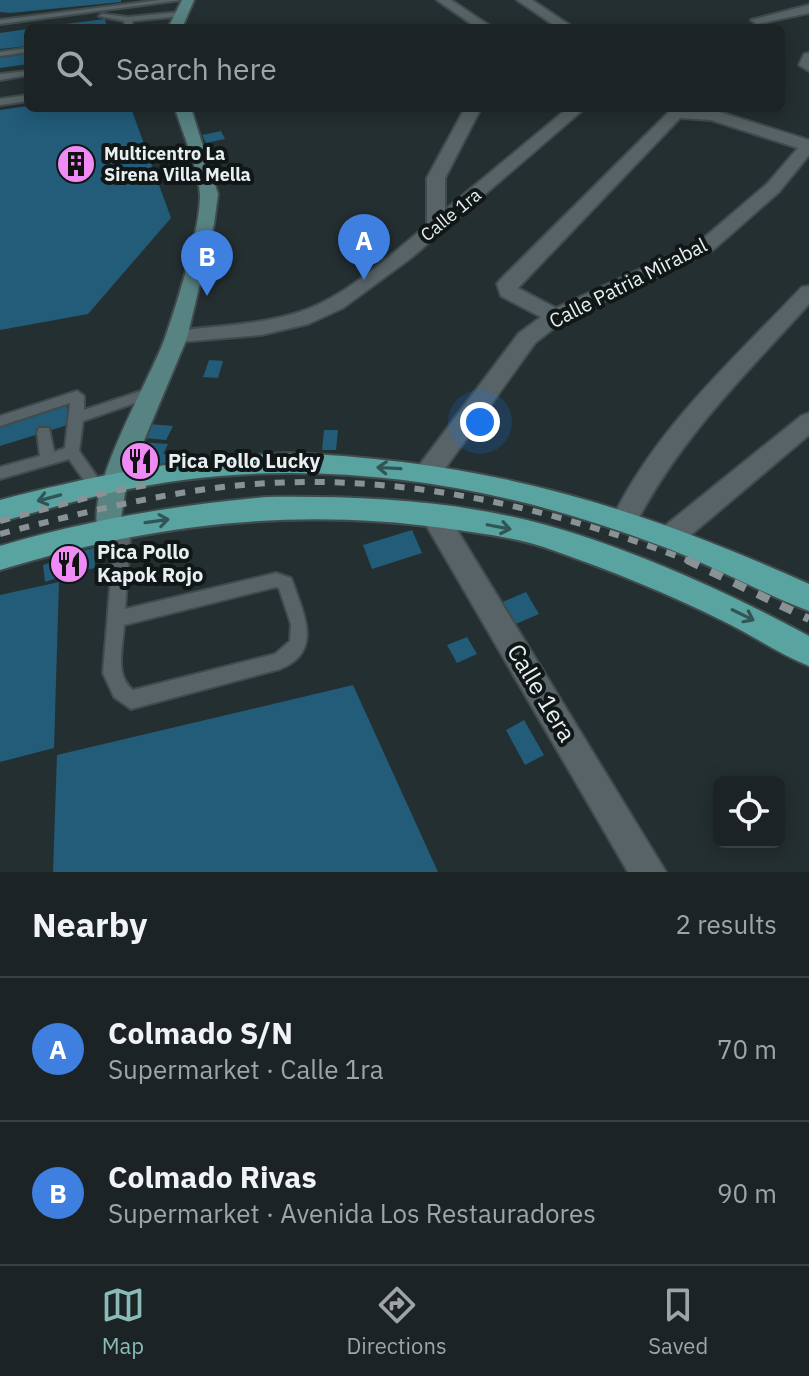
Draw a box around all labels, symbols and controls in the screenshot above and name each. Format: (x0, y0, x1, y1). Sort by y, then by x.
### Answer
search box (24, 24, 785, 112)
icon: search (52, 46, 96, 90)
text: Search here (116, 49, 277, 88)
place label: Multicentro La Sirena Villa Mella (104, 142, 251, 186)
building icon: Multicentro La Sirena Villa Mella (55, 143, 97, 185)
street label: Calle 1ra (416, 183, 486, 246)
pin: A (338, 214, 390, 280)
pin: B (181, 230, 233, 296)
street label: Calle Patria Mirabal (544, 231, 711, 334)
your location (460, 402, 500, 442)
restaurant icon: Pica Pollo Lucky (119, 440, 161, 482)
place label: Pica Pollo Lucky (168, 447, 320, 474)
one-way arrow (377, 460, 403, 475)
one-way arrow (36, 491, 62, 506)
one-way arrow (144, 513, 169, 528)
one-way arrow (486, 520, 511, 535)
place label: Pica Pollo Kapok Rojo (97, 538, 203, 588)
restaurant icon: Pica Pollo Kapok Rojo (48, 543, 90, 585)
one-way arrow (730, 608, 754, 623)
street label: Calle 1era (500, 638, 584, 747)
map controls (713, 776, 785, 848)
button: locate (713, 776, 785, 848)
text: Nearby (32, 902, 147, 946)
text: 2 results (675, 907, 777, 941)
text: Colmado S/N (108, 1013, 293, 1052)
text: A (49, 1032, 67, 1066)
text: 70 m (717, 1032, 777, 1066)
text: Supermarket · Calle 1ra (108, 1052, 384, 1086)
text: Colmado Rivas (108, 1157, 317, 1196)
text: B (49, 1176, 67, 1210)
text: 90 m (717, 1176, 777, 1210)
text: Supermarket · Avenida Los Restauradores (108, 1196, 596, 1230)
tab: Map (101, 1283, 145, 1360)
tab: Directions (347, 1283, 447, 1360)
tab: Saved (648, 1283, 708, 1360)

